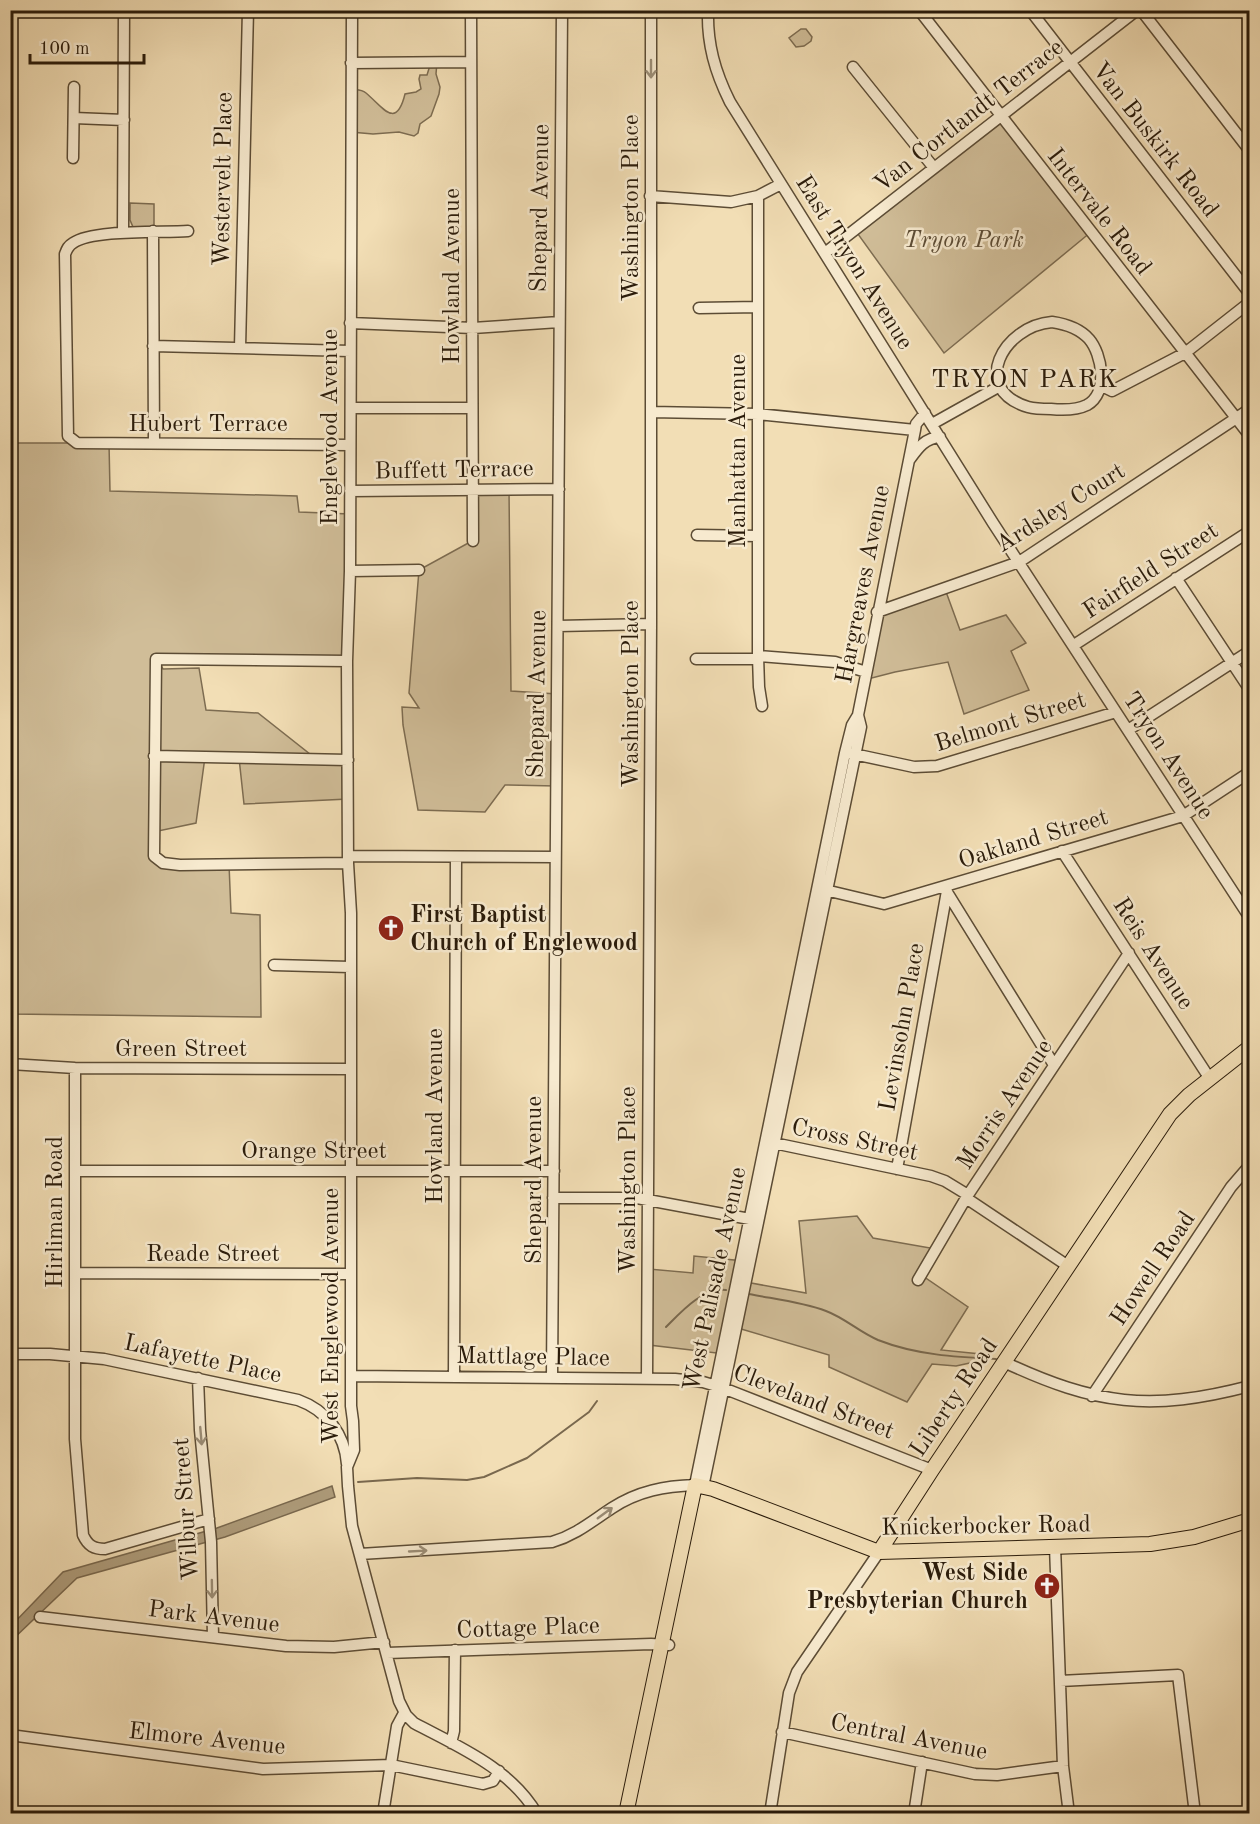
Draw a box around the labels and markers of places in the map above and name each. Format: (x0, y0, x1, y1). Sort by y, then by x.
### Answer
place label: First Baptist Church of Englewood (410, 904, 638, 956)
church icon: First Baptist Church of Englewood (376, 913, 406, 943)
place label: West Side Presbyterian Church (806, 1562, 1028, 1614)
church icon: West Side Presbyterian Church (1032, 1571, 1062, 1601)

